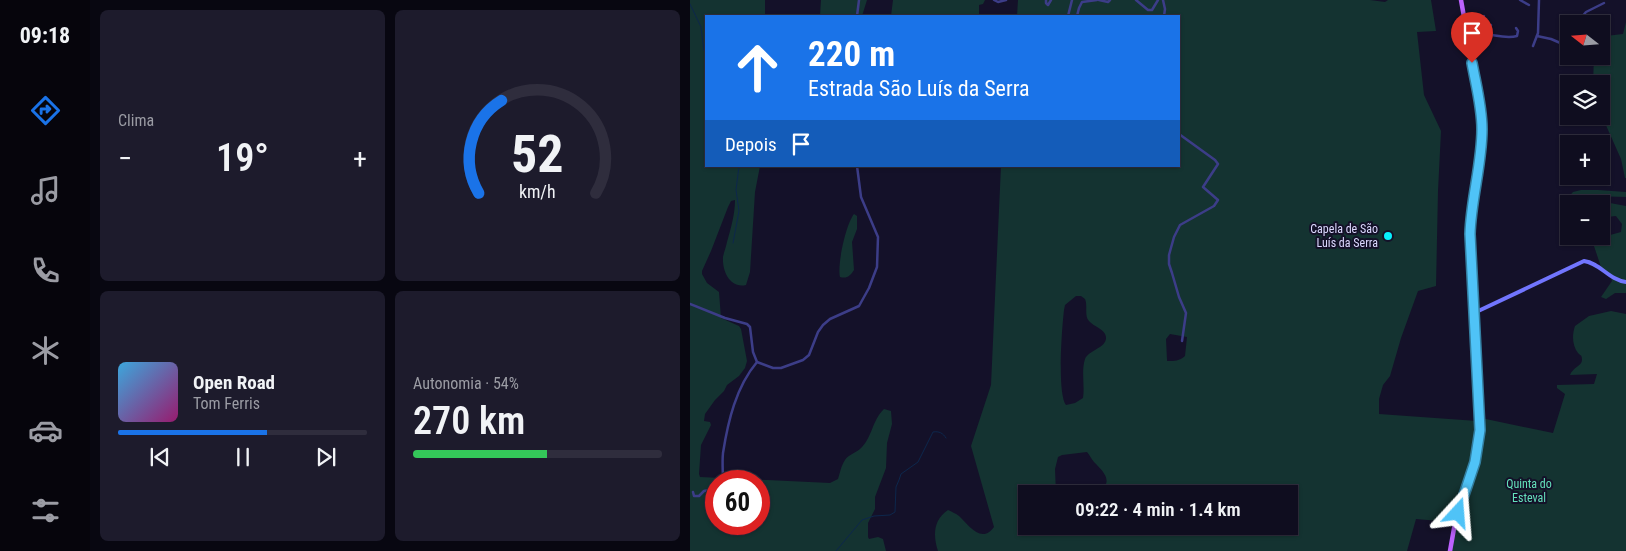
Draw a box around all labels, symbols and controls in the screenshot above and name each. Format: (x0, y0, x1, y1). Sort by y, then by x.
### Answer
pin (1451, 12, 1493, 63)
north arrow (1560, 15, 1610, 65)
map controls (1560, 15, 1610, 245)
icon: arrive (1458, 19, 1486, 47)
text: 09:18 (20, 23, 70, 48)
text: 220 m (808, 34, 895, 75)
icon: ahead (725, 35, 790, 100)
button: layers (1560, 75, 1610, 125)
text: Estrada São Luís da Serra (808, 76, 1029, 101)
icon: directions (28, 93, 63, 128)
text: Clima (118, 111, 154, 130)
text: 52 (511, 124, 564, 185)
icon: arrive (787, 130, 815, 158)
text: Depois (725, 133, 777, 156)
button: + (1560, 135, 1610, 185)
text: 19° (216, 136, 269, 180)
text: − (118, 142, 132, 175)
text: + (353, 142, 367, 175)
icon: music (28, 173, 63, 208)
text: km/h (519, 181, 556, 202)
button: − (1560, 195, 1610, 245)
place label: Capela de São Luís da Serra (1310, 222, 1378, 250)
marker: Capela de São Luís da Serra (1382, 230, 1394, 242)
icon: phone (28, 253, 63, 288)
icon: climate (28, 333, 63, 368)
text: Open Road (193, 371, 275, 394)
text: Autonomia · 54% (413, 374, 519, 393)
text: Tom Ferris (193, 394, 260, 413)
text: 270 km (413, 399, 525, 443)
icon: car (28, 413, 63, 448)
icon: previous (146, 443, 174, 471)
icon: pause (229, 443, 257, 471)
icon: next (312, 443, 340, 471)
speed limit sign: 60 (705, 470, 770, 535)
park label: Quinta do Esteval (1506, 477, 1552, 505)
position arrow (1431, 486, 1483, 538)
icon: filters (28, 493, 63, 528)
text: 09:22 · 4 min · 1.4 km (1075, 498, 1241, 521)

